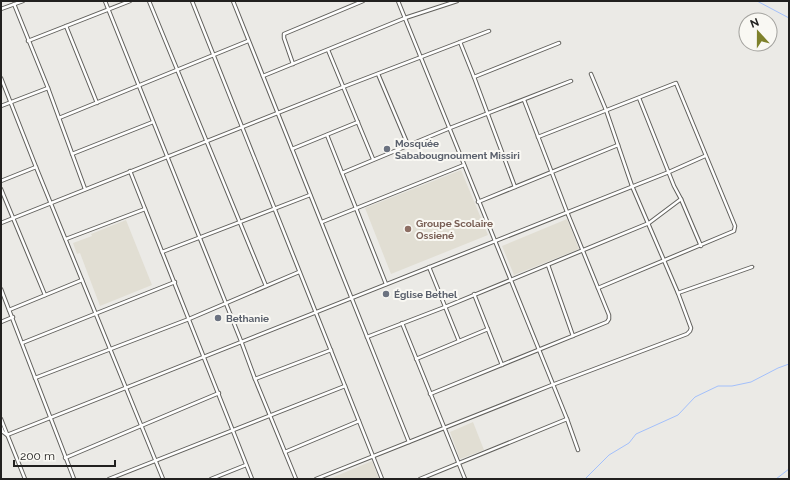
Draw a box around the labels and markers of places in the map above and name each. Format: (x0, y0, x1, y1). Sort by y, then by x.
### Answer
place label: Mosquée Sababougnoument Missiri (395, 138, 520, 161)
marker: Mosquée Sababougnoument Missiri (382, 144, 392, 154)
place label: Groupe Scolaire Ossiené (416, 218, 493, 241)
marker: Groupe Scolaire Ossiené (403, 224, 413, 234)
marker: Église Bethel (381, 289, 391, 299)
place label: Église Bethel (394, 289, 458, 300)
marker: Bethanie (213, 313, 223, 323)
place label: Bethanie (226, 313, 269, 324)

